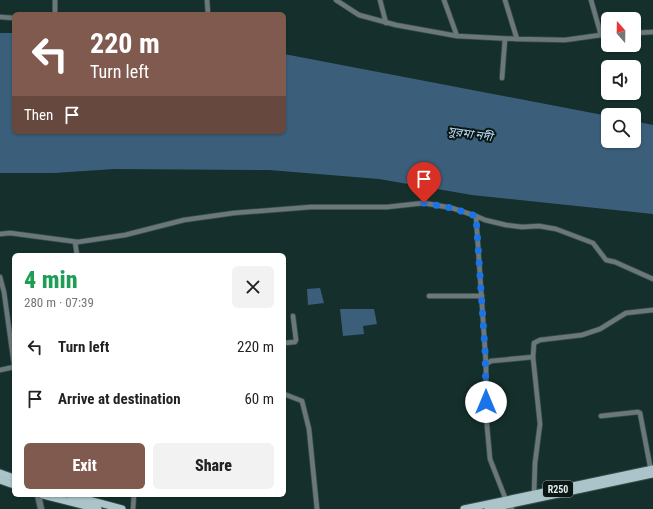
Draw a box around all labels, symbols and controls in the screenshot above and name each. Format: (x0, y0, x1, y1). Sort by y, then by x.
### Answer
north arrow (601, 12, 641, 52)
map controls (601, 12, 641, 148)
text: 220 m (90, 27, 160, 60)
icon: left (24, 28, 76, 80)
button: sound (601, 60, 641, 100)
text: Turn left (90, 61, 149, 82)
icon: arrive (61, 104, 83, 126)
text: Then (24, 106, 53, 124)
button: search (601, 108, 641, 148)
water label: সুরমা নদী (447, 124, 496, 144)
pin (407, 162, 441, 203)
icon: arrive (413, 168, 435, 190)
text: 4 min (24, 266, 78, 294)
button: close (232, 266, 274, 308)
text: 280 m · 07:39 (24, 295, 94, 310)
icon: left (24, 336, 46, 358)
text: Turn left (58, 338, 109, 356)
text: 220 m (237, 338, 274, 356)
position arrow (465, 381, 507, 423)
icon: arrive (24, 388, 46, 410)
text: Arrive at destination (58, 390, 181, 408)
text: 60 m (244, 390, 274, 408)
button: Exit (24, 443, 145, 489)
button: Share (153, 443, 274, 489)
road number: R250 (543, 481, 573, 497)

